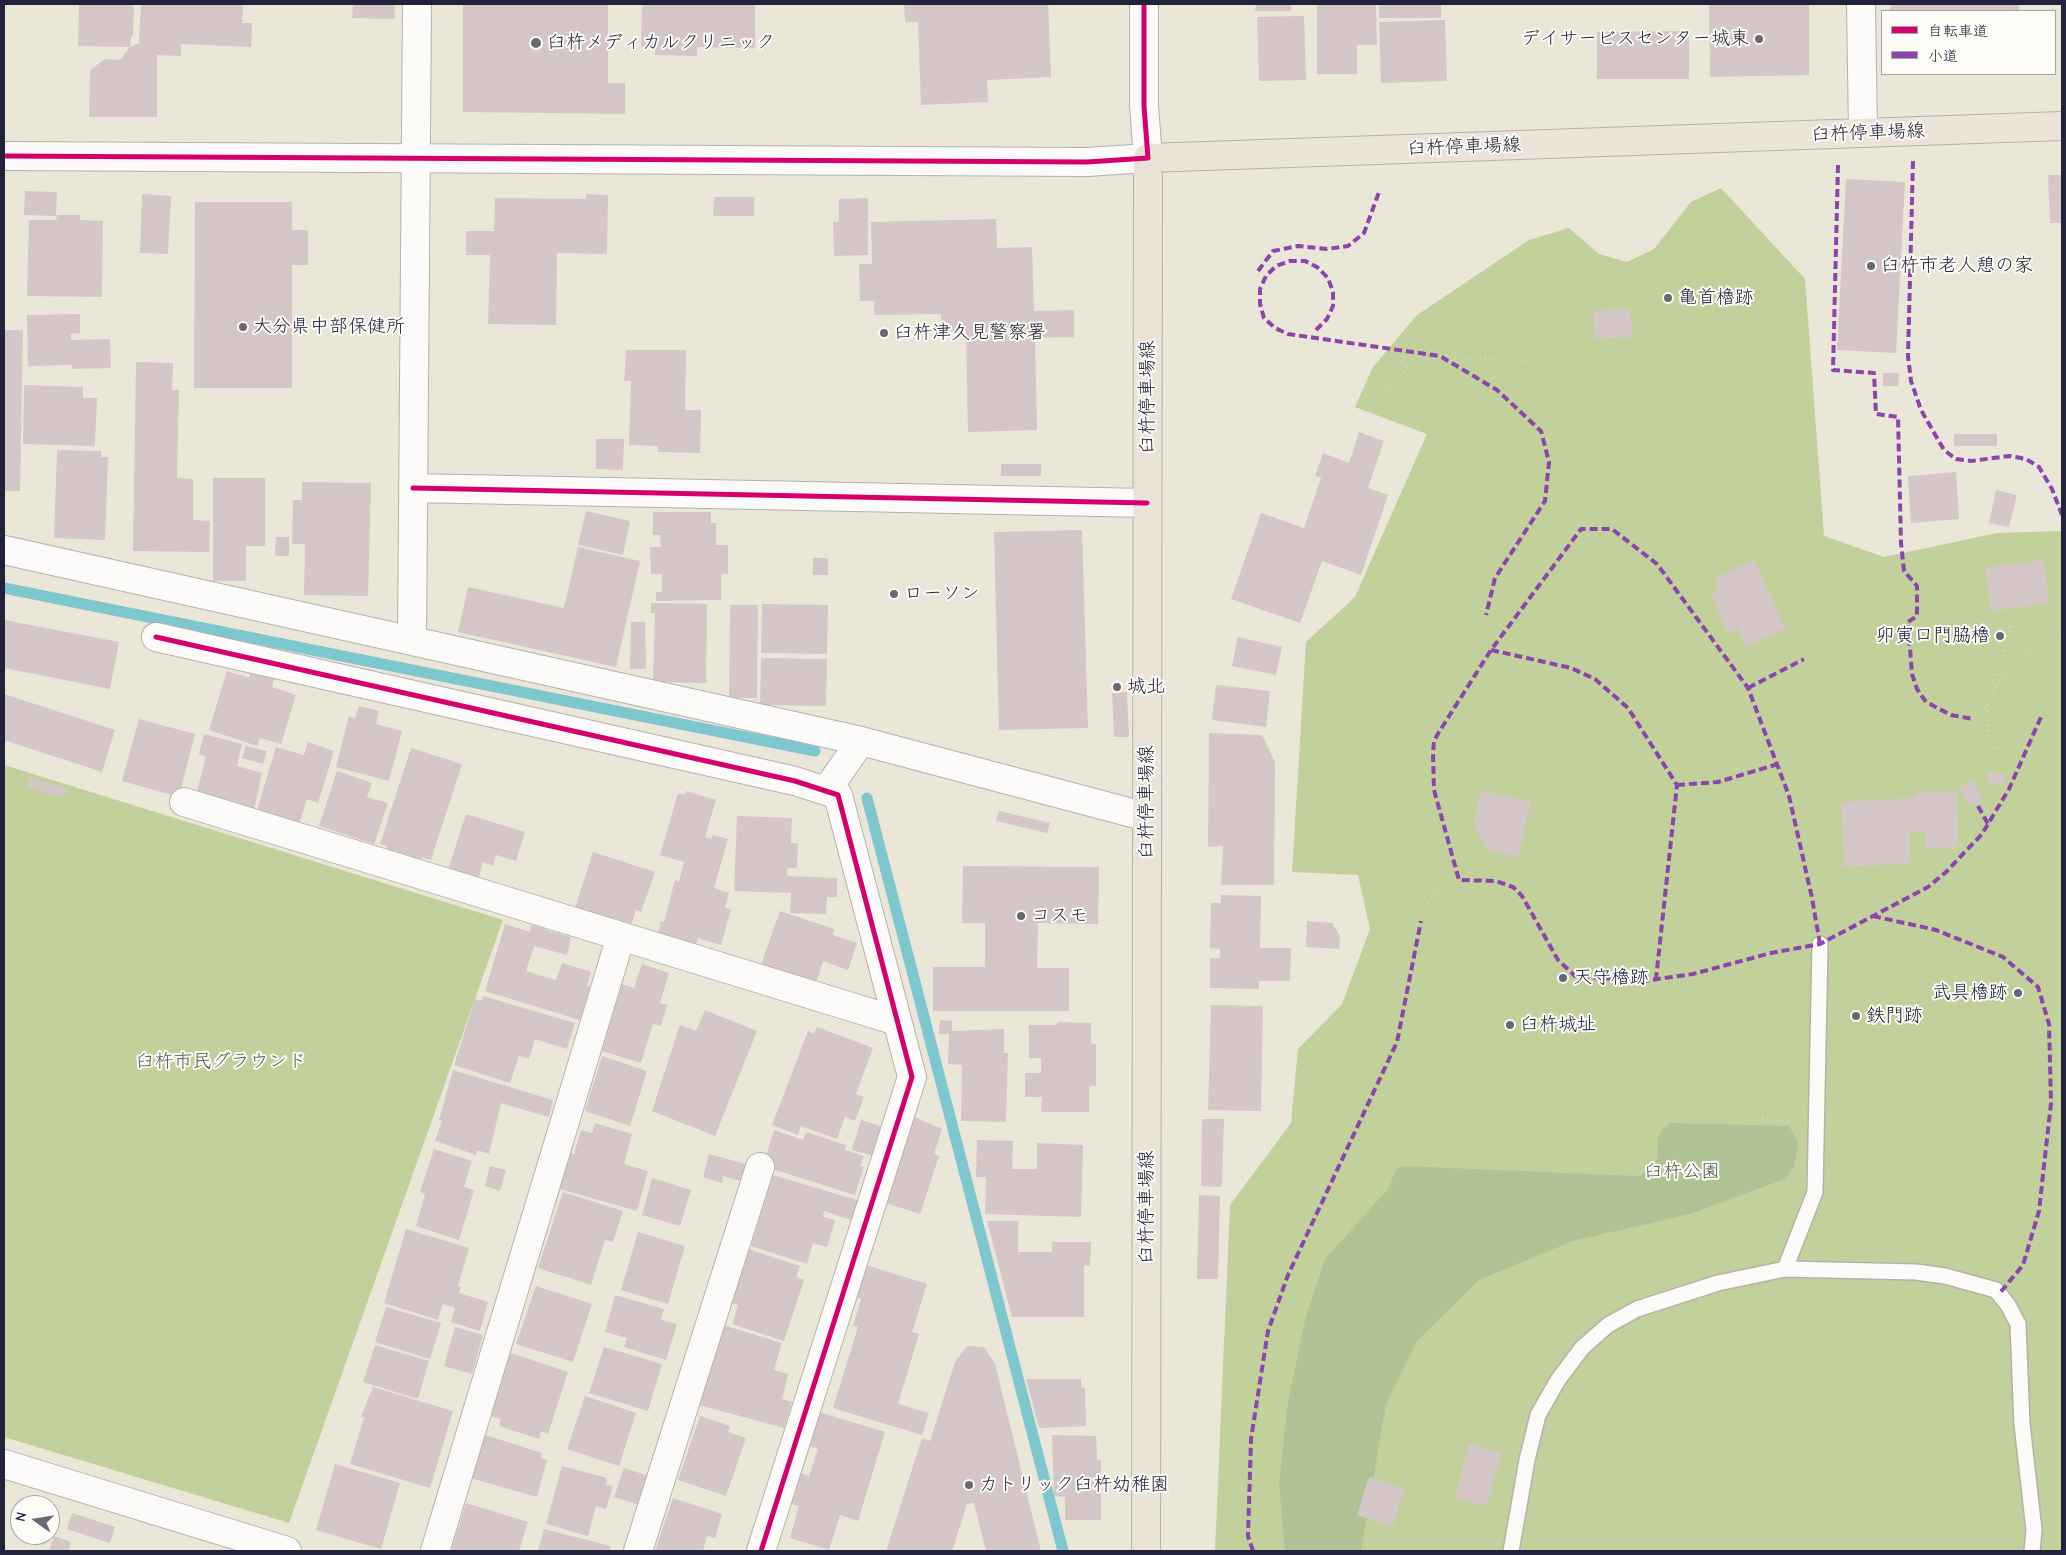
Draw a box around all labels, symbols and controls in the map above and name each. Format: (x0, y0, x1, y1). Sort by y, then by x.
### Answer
legend (1881, 10, 2056, 75)
text: 自転車道 (1928, 22, 1988, 40)
place label: デイサービスセンター城東 (1521, 28, 1749, 50)
place label: 臼杵メディカルクリニック (547, 32, 775, 54)
marker: デイサービスセンター城東 (1753, 33, 1765, 45)
marker: 臼杵メディカルクリニック (529, 36, 543, 50)
text: 小道 (1928, 47, 1958, 65)
street label: 臼杵停車場線 (1811, 120, 1925, 146)
street label: 臼杵停車場線 (1407, 134, 1521, 160)
place label: 臼杵市老人憩の家 (1881, 255, 2033, 277)
marker: 臼杵市老人憩の家 (1865, 260, 1877, 272)
place label: 亀首櫓跡 (1678, 287, 1754, 309)
marker: 亀首櫓跡 (1662, 292, 1674, 304)
place label: 大分県中部保健所 (253, 316, 405, 338)
marker: 大分県中部保健所 (237, 321, 249, 333)
place label: 臼杵津久見警察署 (894, 322, 1046, 344)
marker: 臼杵津久見警察署 (878, 327, 890, 339)
street label: 臼杵停車場線 (1137, 340, 1159, 454)
place label: ローソン (904, 583, 980, 605)
marker: ローソン (888, 588, 900, 600)
place label: 卯寅口門脇櫓 (1876, 625, 1990, 647)
marker: 卯寅口門脇櫓 (1994, 630, 2006, 642)
place label: 城北 (1127, 676, 1165, 698)
marker: 城北 (1111, 681, 1123, 693)
street label: 臼杵停車場線 (1136, 745, 1158, 859)
place label: コスモ (1031, 905, 1088, 927)
marker: コスモ (1015, 910, 1027, 922)
place label: 天守櫓跡 (1573, 967, 1649, 989)
marker: 天守櫓跡 (1557, 972, 1569, 984)
place label: 武具櫓跡 (1932, 982, 2008, 1004)
marker: 武具櫓跡 (2012, 987, 2024, 999)
place label: 鉄門跡 (1866, 1005, 1923, 1027)
marker: 鉄門跡 (1850, 1010, 1862, 1022)
place label: 臼杵城址 (1520, 1014, 1596, 1036)
marker: 臼杵城址 (1504, 1019, 1516, 1031)
park label: 臼杵市民グラウンド (136, 1051, 306, 1073)
street label: 臼杵停車場線 (1136, 1150, 1158, 1264)
park label: 臼杵公園 (1644, 1161, 1720, 1183)
place label: カトリック臼杵幼稚園 (979, 1474, 1169, 1496)
marker: カトリック臼杵幼稚園 (963, 1479, 975, 1491)
north arrow (10, 1495, 60, 1545)
text: N (12, 1510, 30, 1523)

